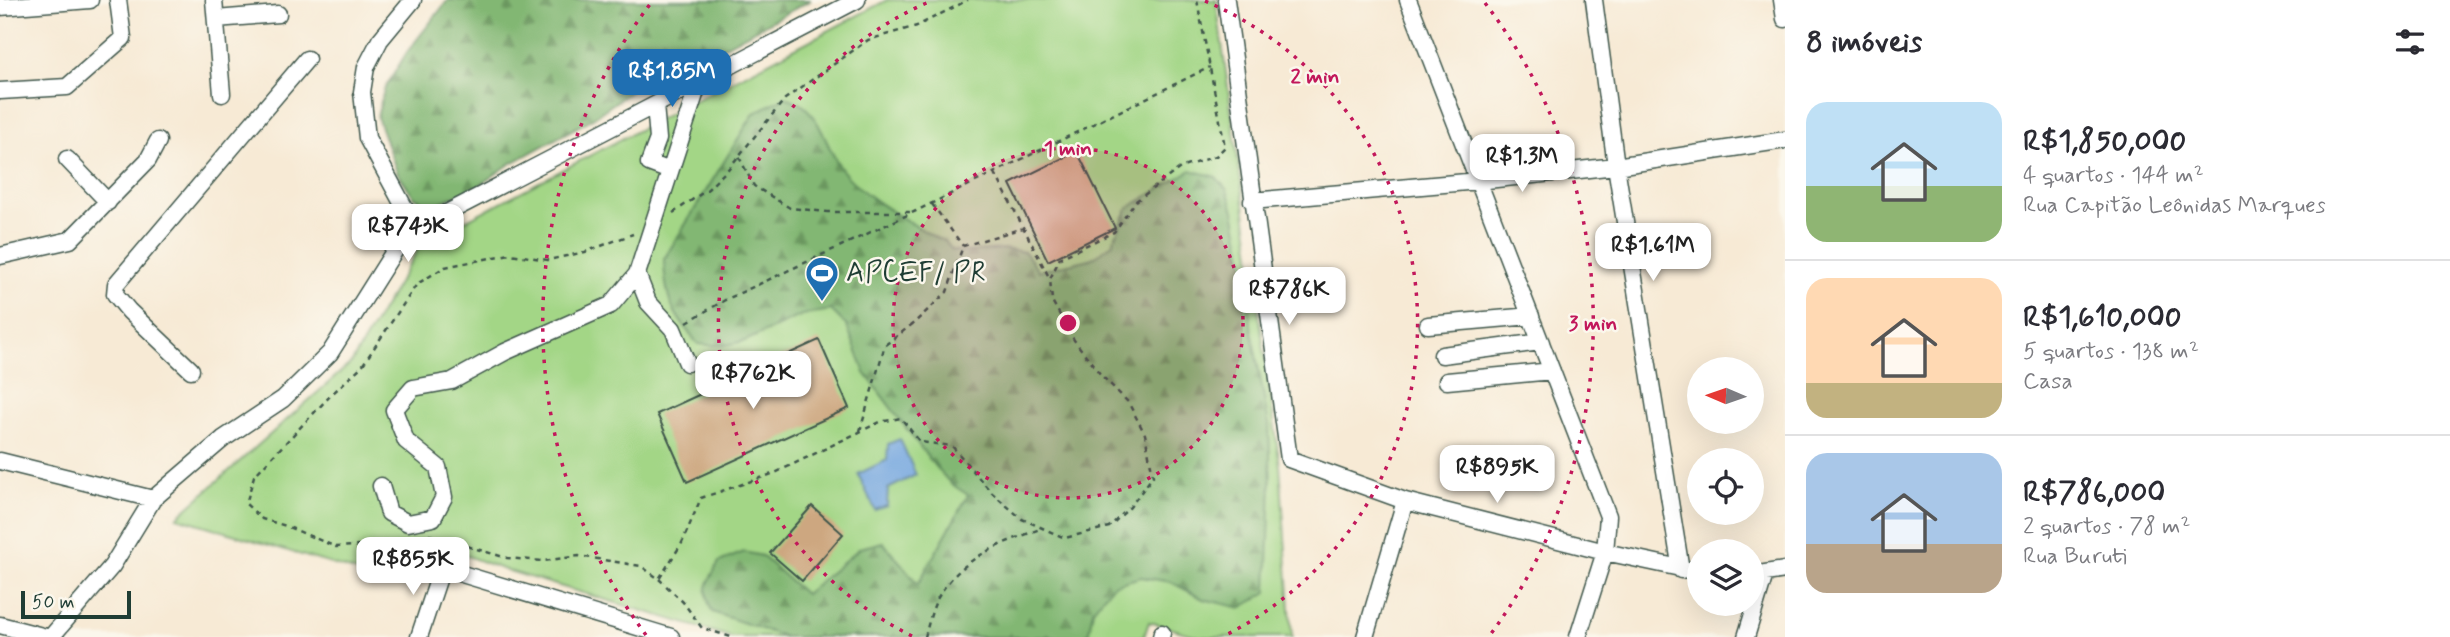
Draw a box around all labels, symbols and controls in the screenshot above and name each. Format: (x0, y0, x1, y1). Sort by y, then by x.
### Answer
text: 8 imóveis (1806, 23, 1922, 62)
icon: filters (2391, 23, 2429, 61)
pin: R$1.85M (607, 50, 737, 109)
text: R$1.85M (628, 57, 716, 87)
text: 2 min (1290, 63, 1340, 91)
text: R$1,850,000 (2023, 122, 2186, 161)
icon: home (1862, 130, 1946, 214)
pin: R$1.3M (1465, 134, 1579, 194)
text: 1 min (1044, 135, 1092, 163)
text: R$1.3M (1486, 142, 1558, 172)
text: 4 quartos · 144 m² (2023, 161, 2204, 191)
text: Rua Capitão Leônidas Marques (2023, 191, 2326, 221)
pin: R$743K (351, 204, 465, 264)
text: R$743K (368, 212, 448, 242)
pin: R$1.61M (1588, 224, 1718, 283)
text: R$1.61M (1611, 231, 1695, 261)
sports icon: APCEF/ PR (803, 254, 841, 303)
place label: APCEF/ PR (846, 255, 986, 292)
pin: R$786K (1232, 268, 1346, 327)
text: R$786K (1249, 275, 1329, 305)
text: R$1,610,000 (2023, 298, 2182, 337)
icon: home (1862, 306, 1946, 390)
text: 3 min (1569, 310, 1617, 338)
centre of rings (1056, 311, 1080, 335)
text: 5 quartos · 138 m² (2023, 337, 2199, 367)
pin: R$762K (696, 352, 810, 411)
north arrow (1687, 357, 1764, 434)
map controls (1687, 357, 1764, 616)
text: R$762K (711, 359, 795, 389)
text: Casa (2023, 367, 2073, 397)
pin: R$895K (1440, 446, 1554, 505)
button: locate (1687, 448, 1764, 525)
text: R$895K (1456, 453, 1538, 483)
text: R$786,000 (2023, 473, 2165, 512)
icon: home (1862, 481, 1946, 565)
text: 2 quartos · 78 m² (2023, 512, 2190, 542)
pin: R$855K (356, 538, 470, 597)
button: layers (1687, 539, 1764, 616)
text: Rua Buruti (2023, 542, 2127, 572)
text: R$855K (372, 545, 454, 575)
scale bar (21, 588, 131, 620)
text: 50 m (32, 590, 75, 615)

